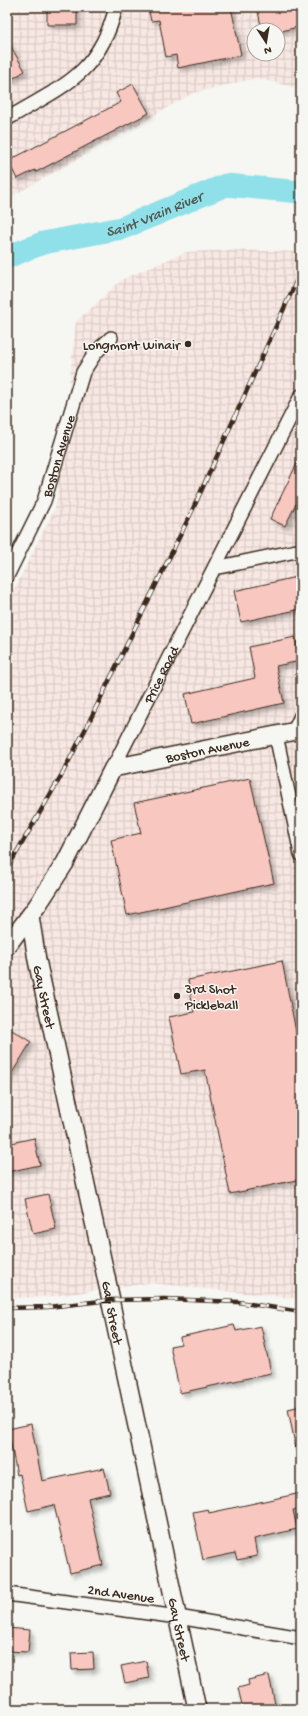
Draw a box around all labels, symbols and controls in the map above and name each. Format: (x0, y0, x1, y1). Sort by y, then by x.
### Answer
north arrow (246, 22, 286, 62)
text: N (263, 43, 272, 56)
water label: Saint Vrain River (105, 188, 208, 242)
place label: Longmont Winair (83, 338, 181, 355)
marker: Longmont Winair (183, 339, 193, 349)
street label: Boston Avenue (39, 413, 81, 500)
street label: Price Road (141, 642, 185, 708)
street label: Boston Avenue (164, 735, 252, 768)
street label: Gay Street (27, 964, 58, 1032)
place label: 3rd Shot Pickleball (184, 982, 238, 1015)
marker: 3rd Shot Pickleball (172, 991, 182, 1001)
street label: Gay Street (96, 1280, 126, 1347)
street label: 2nd Avenue (86, 1582, 156, 1609)
street label: Gay Street (163, 1597, 193, 1664)

